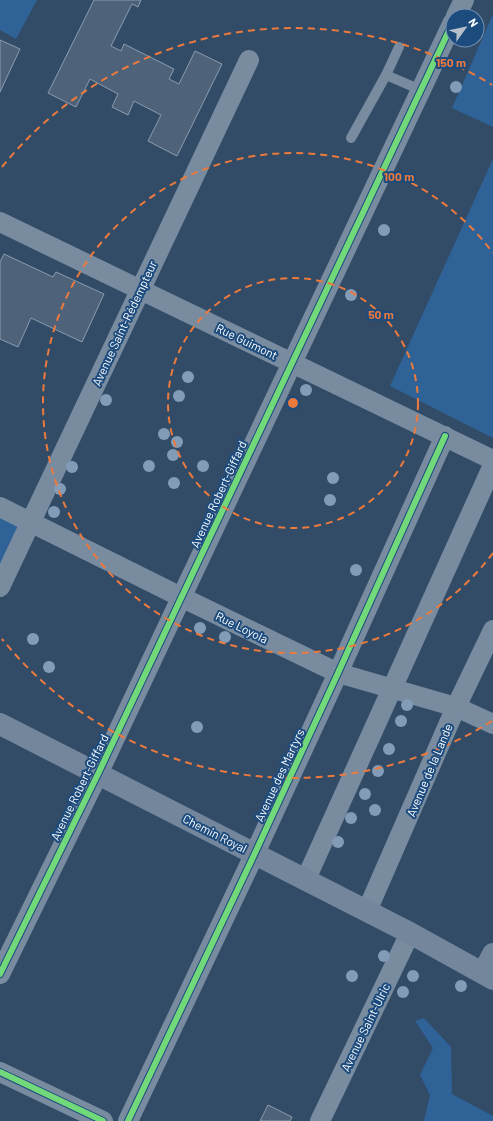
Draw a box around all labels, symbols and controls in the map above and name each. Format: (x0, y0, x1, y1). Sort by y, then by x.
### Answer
north arrow (445, 8, 485, 48)
text: N (466, 16, 481, 29)
text: 150 m (436, 55, 466, 69)
text: 100 m (384, 169, 414, 183)
street label: Avenue Saint-Rédempteur (89, 258, 159, 388)
text: 50 m (368, 307, 394, 321)
street label: Rue Guimont (214, 320, 280, 362)
centre of rings (286, 396, 300, 410)
street label: Avenue Robert-Giffard (187, 438, 249, 550)
street label: Rue Loyola (214, 608, 270, 646)
street label: Avenue de la Lande (403, 721, 455, 819)
street label: Avenue des Martyrs (251, 726, 307, 824)
street label: Avenue Robert-Giffard (47, 732, 111, 842)
street label: Chemin Royal (181, 811, 249, 855)
street label: Avenue Saint-Ulric (338, 981, 392, 1073)

